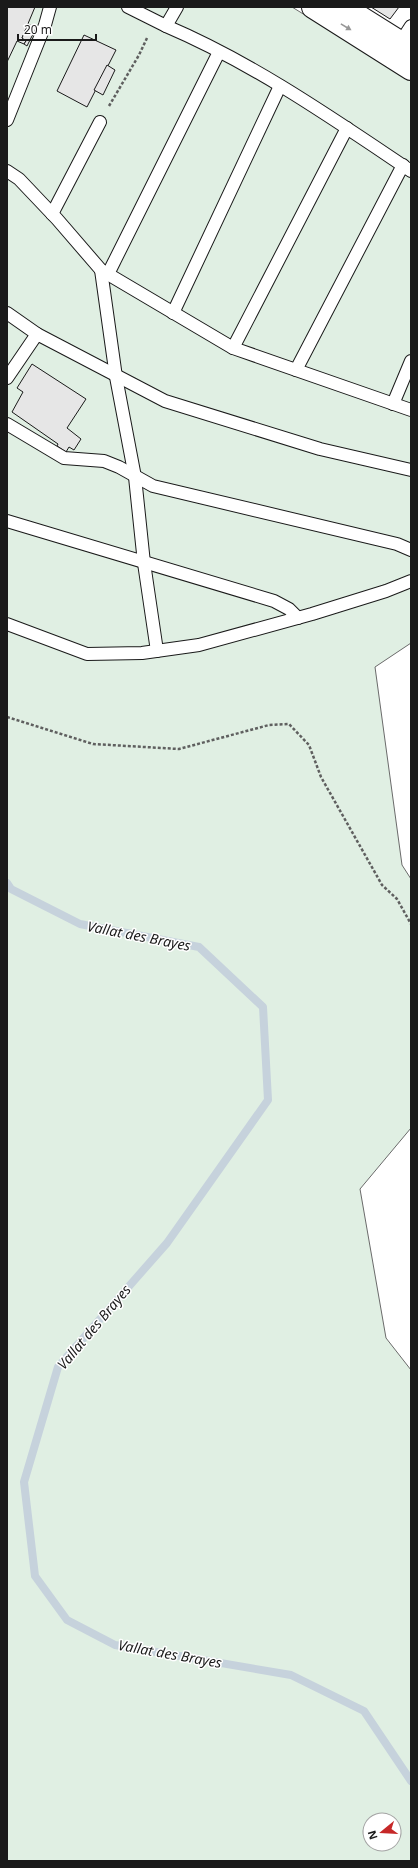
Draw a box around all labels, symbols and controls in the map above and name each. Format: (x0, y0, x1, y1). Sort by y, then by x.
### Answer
scale bar (18, 16, 96, 42)
text: 20 m (24, 21, 52, 38)
one-way arrow (340, 24, 352, 31)
water label: Vallat des Brayes (86, 916, 192, 955)
water label: Vallat des Brayes (53, 1280, 135, 1373)
water label: Vallat des Brayes (117, 1635, 223, 1672)
north arrow (362, 1812, 402, 1852)
text: N (363, 1829, 381, 1842)

